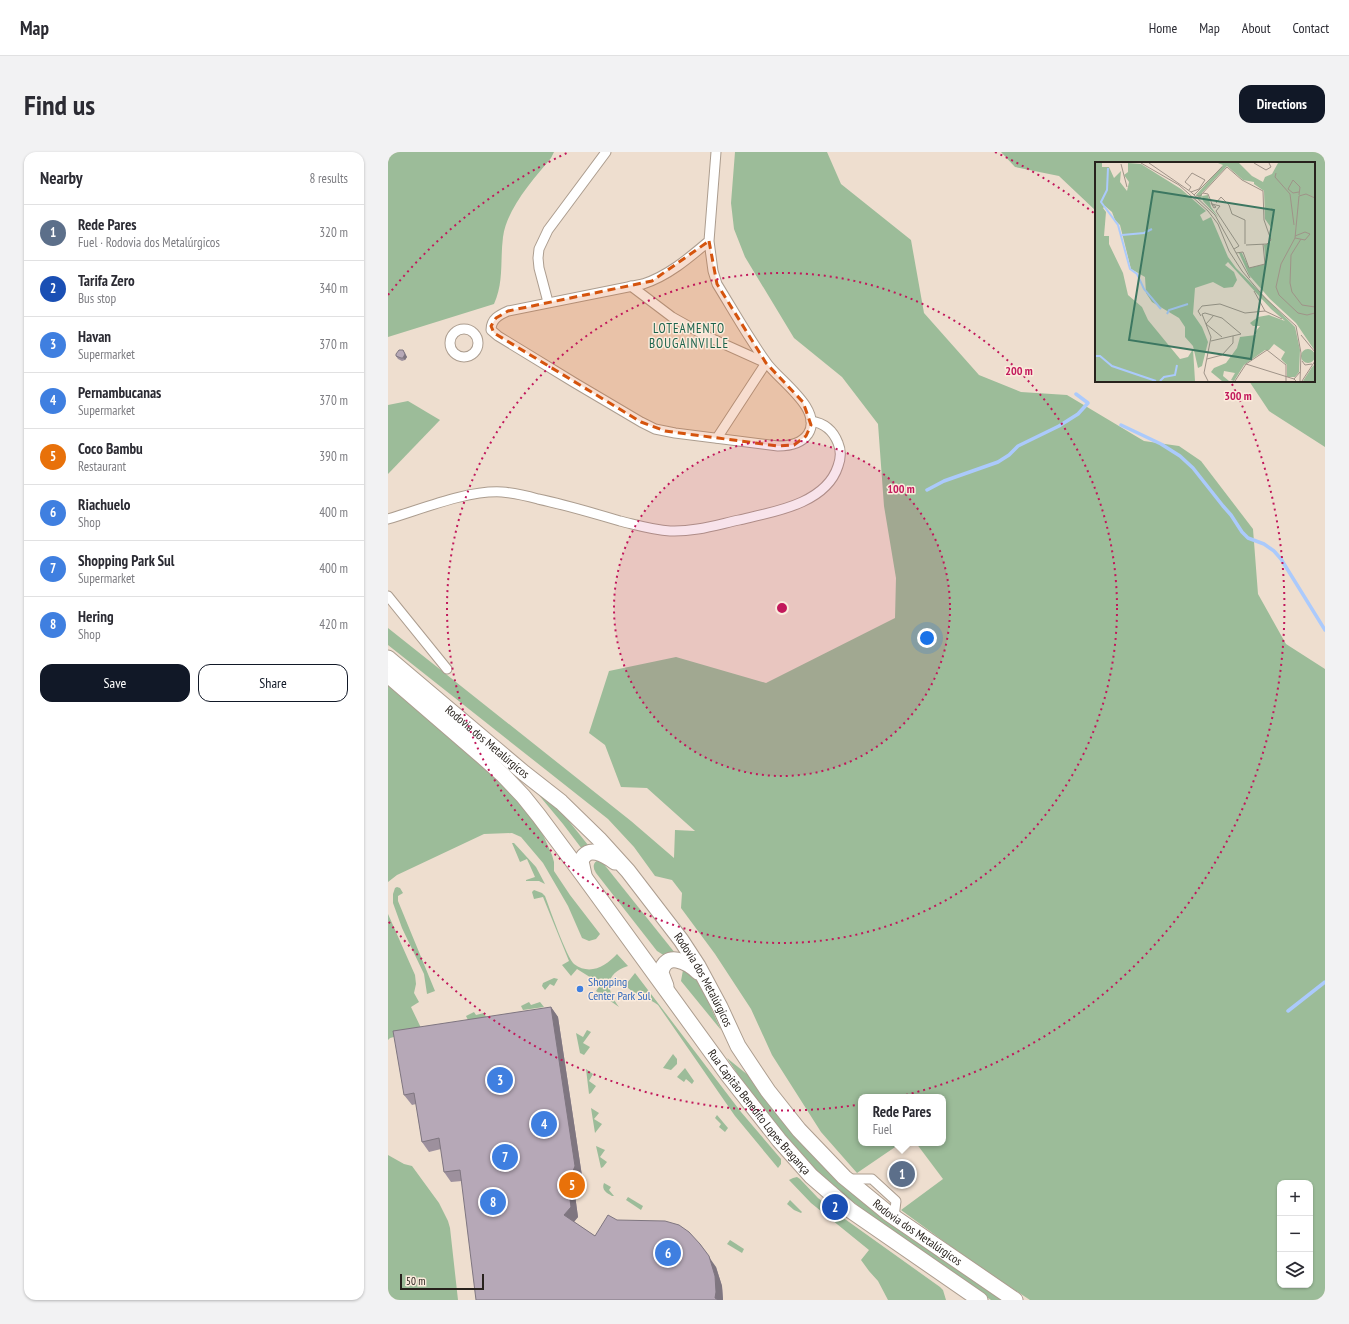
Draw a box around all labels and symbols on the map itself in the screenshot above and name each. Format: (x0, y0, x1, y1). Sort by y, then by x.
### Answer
inset map (1095, 162, 1315, 382)
district label: LOTEAMENTO BOUGAINVILLE (649, 320, 729, 352)
text: 200 m (1005, 363, 1033, 378)
text: 300 m (1224, 388, 1252, 403)
text: 100 m (887, 481, 915, 496)
centre of rings (775, 601, 789, 615)
your location (917, 628, 937, 648)
street label: Rodovia dos Metalúrgicos (442, 702, 533, 781)
street label: Rodovia dos Metalúrgicos (671, 929, 736, 1029)
place label: Shopping Center Park Sul (588, 974, 651, 1003)
marker: Shopping Center Park Sul (575, 984, 585, 994)
street label: Rua Capitão Benedito Lopes Bragança (705, 1046, 814, 1178)
pin: 3 (487, 1065, 513, 1095)
pin: 4 (531, 1109, 557, 1139)
pin: 7 (492, 1142, 518, 1172)
pin: 1 (889, 1159, 915, 1189)
pin: 5 (559, 1170, 585, 1200)
pin: 8 (480, 1187, 506, 1217)
pin: 2 (822, 1192, 848, 1222)
street label: Rodovia dos Metalúrgicos (870, 1196, 965, 1269)
pin: 6 (655, 1238, 681, 1268)
scale bar (400, 1272, 484, 1291)

